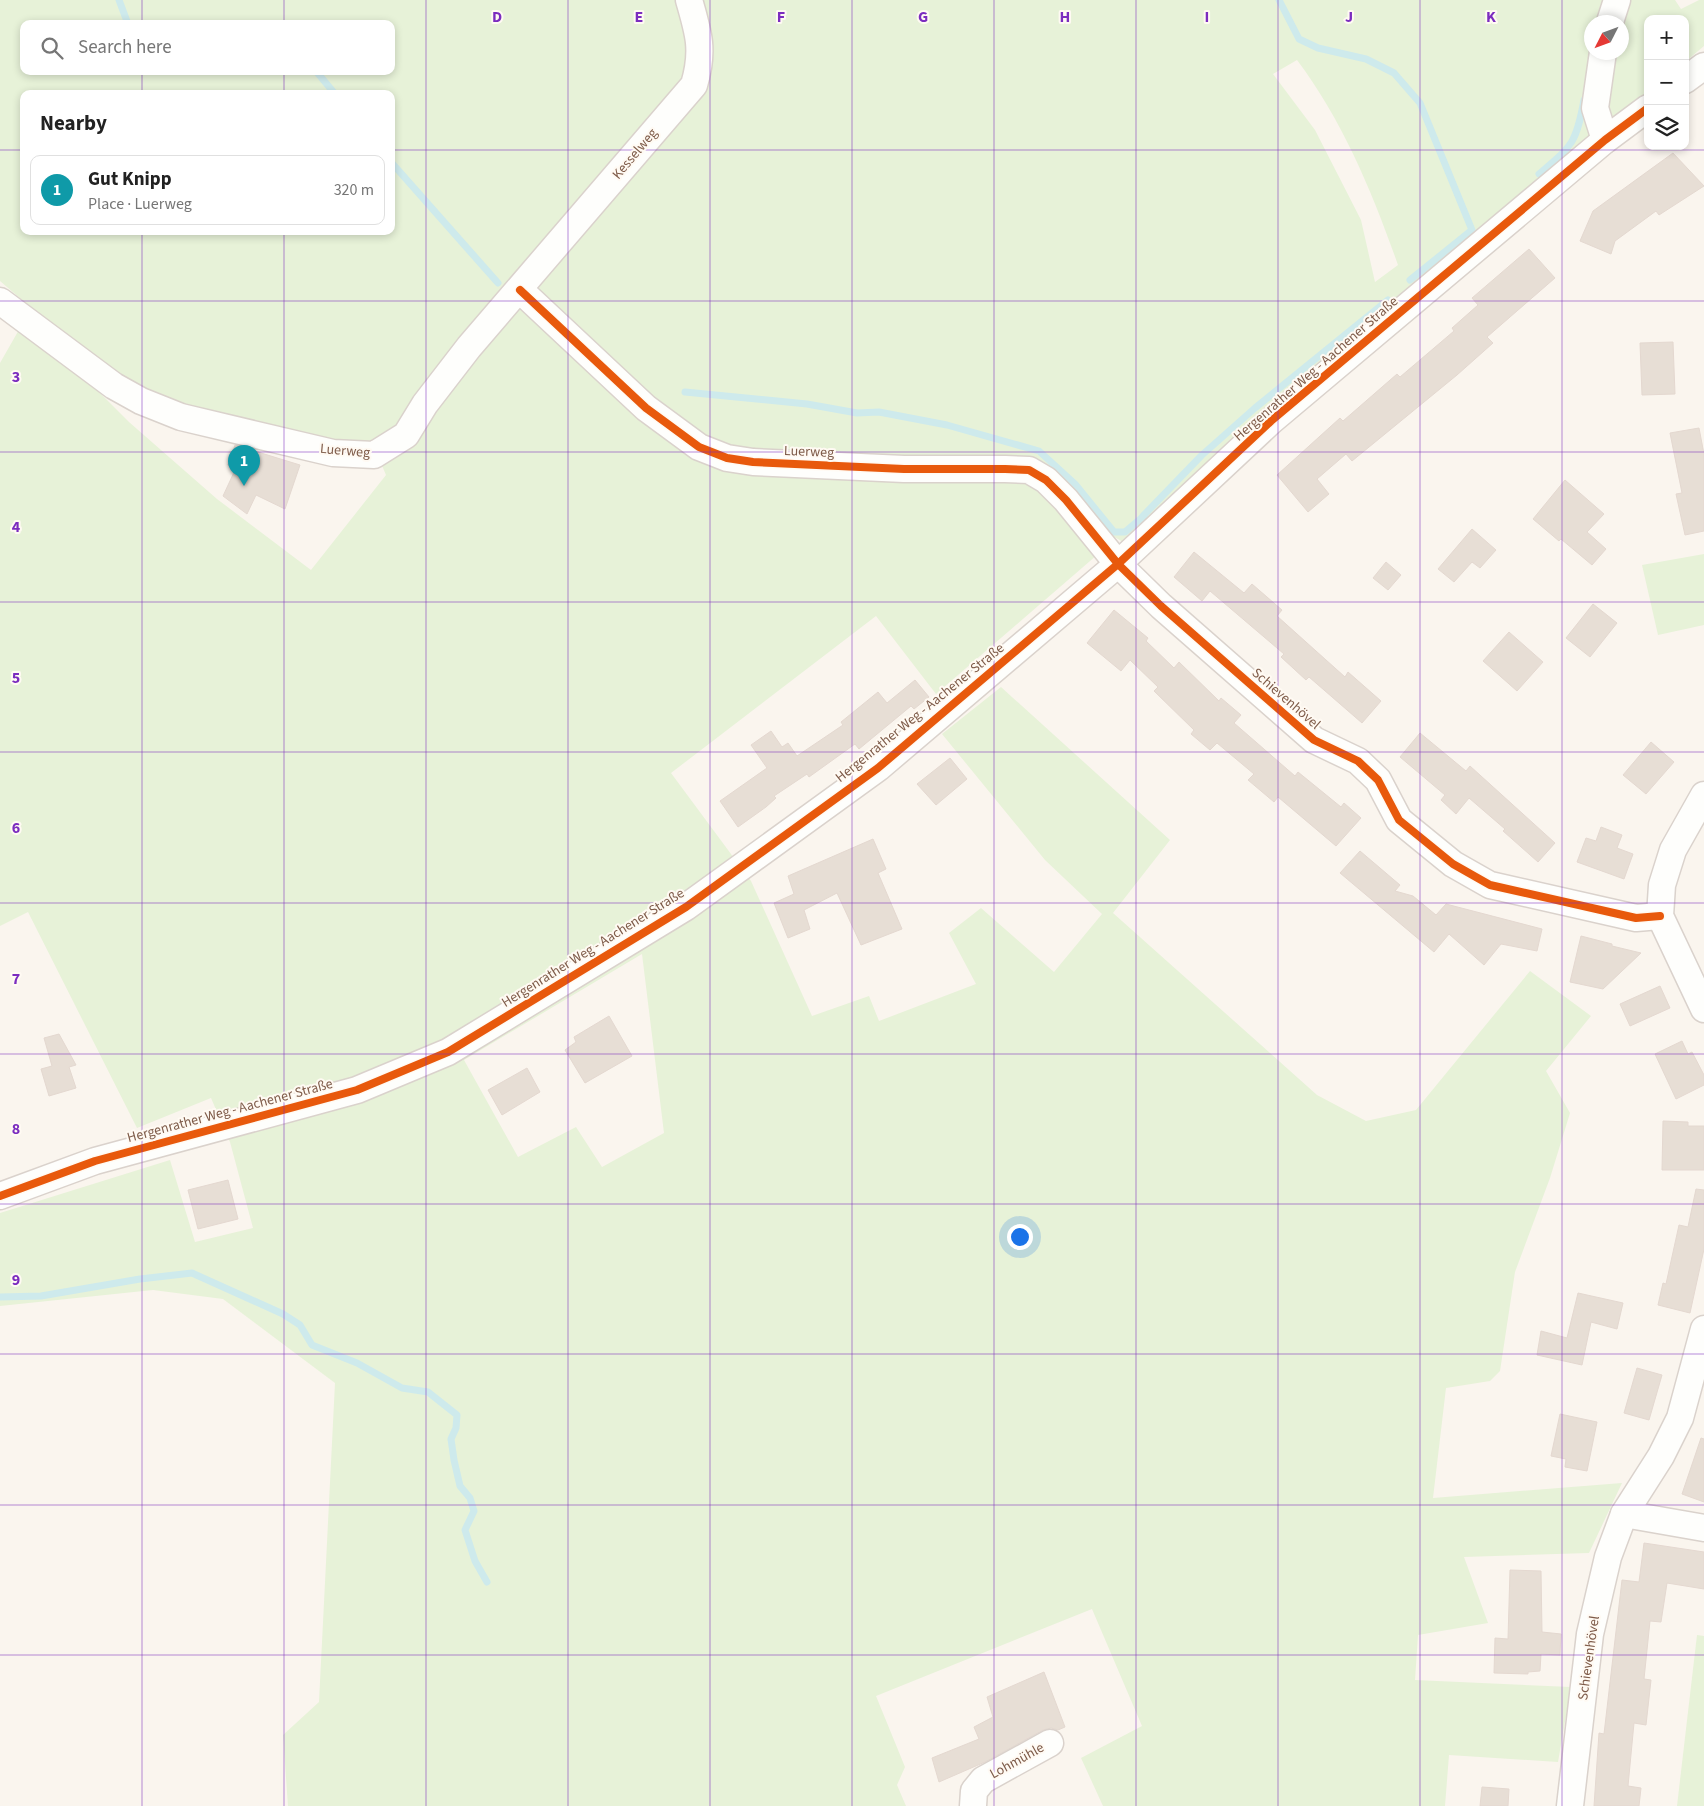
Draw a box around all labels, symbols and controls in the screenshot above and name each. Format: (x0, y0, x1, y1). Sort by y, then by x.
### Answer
text: D (492, 6, 502, 28)
text: E (635, 6, 643, 28)
text: F (777, 6, 785, 28)
text: G (918, 6, 928, 28)
text: H (1060, 6, 1070, 28)
text: I (1205, 6, 1209, 28)
text: J (1345, 6, 1353, 28)
text: K (1486, 6, 1496, 28)
north arrow (1584, 15, 1629, 60)
map controls (1644, 15, 1689, 150)
button: + (1644, 15, 1689, 60)
search box (20, 20, 395, 75)
icon: search (38, 34, 66, 62)
text: Search here (78, 34, 172, 61)
button: − (1644, 60, 1689, 105)
button: layers (1644, 105, 1689, 150)
text: Nearby (40, 108, 107, 138)
street label: Kesselweg (608, 124, 662, 184)
text: Gut Knipp (88, 166, 172, 193)
text: 1 (53, 179, 61, 201)
text: 320 m (334, 179, 374, 201)
text: Place · Luerweg (88, 193, 192, 215)
street label: Hergenrather Weg - Aachener Straße (1229, 292, 1403, 446)
text: 3 (12, 366, 20, 388)
street label: Luerweg (319, 439, 371, 463)
street label: Luerweg (784, 441, 834, 463)
pin: 1 (228, 445, 260, 486)
text: 4 (12, 516, 21, 538)
street label: Hergenrather Weg - Aachener Straße (831, 638, 1009, 787)
street label: Schievenhövel (1247, 664, 1325, 735)
text: 5 (12, 667, 20, 689)
text: 6 (12, 817, 20, 839)
street label: Hergenrather Weg - Aachener Straße (498, 883, 688, 1013)
text: 7 (12, 968, 20, 990)
street label: Hergenrather Weg - Aachener Straße (125, 1074, 335, 1148)
text: 8 (12, 1118, 20, 1140)
your location (1007, 1224, 1033, 1250)
text: 9 (12, 1269, 20, 1291)
street label: Schievenhövel (1573, 1614, 1605, 1702)
street label: Lohmühle (986, 1738, 1048, 1784)

